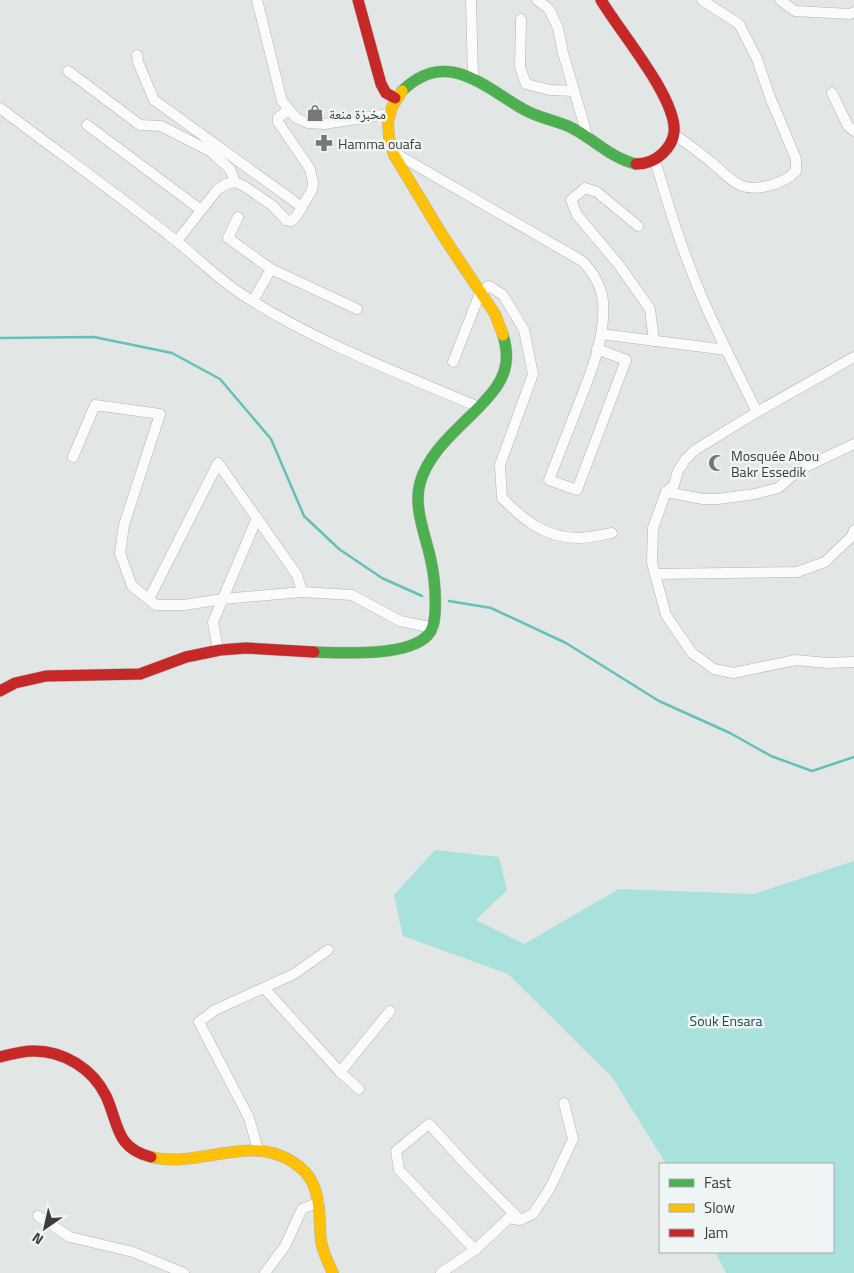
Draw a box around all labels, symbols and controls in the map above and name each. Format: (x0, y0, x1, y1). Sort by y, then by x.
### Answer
shop icon: مخبزة منعة (305, 103, 325, 123)
place label: مخبزة منعة (329, 103, 386, 124)
pharmacy icon: Hamma ouafa (314, 133, 334, 153)
place label: Hamma ouafa (338, 133, 421, 154)
place label: Mosquée Abou Bakr Essedik (731, 445, 819, 482)
mosque icon: Mosquée Abou Bakr Essedik (707, 453, 727, 473)
park label: Souk Ensara (690, 1010, 762, 1031)
legend (659, 1163, 834, 1253)
text: Fast (704, 1171, 732, 1194)
text: Slow (704, 1196, 735, 1219)
north arrow (20, 1203, 70, 1253)
text: Jam (704, 1221, 728, 1244)
text: N (28, 1228, 47, 1251)

